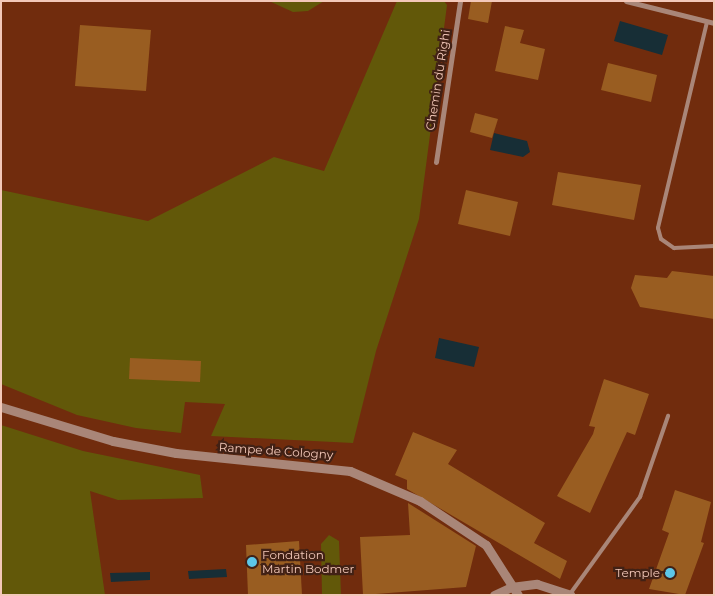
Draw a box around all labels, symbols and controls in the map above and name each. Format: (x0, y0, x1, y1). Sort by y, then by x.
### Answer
street label: Chemin du Righi (423, 29, 453, 131)
street label: Rampe de Cologny (218, 440, 334, 462)
place label: Fondation Martin Bodmer (262, 548, 354, 576)
marker: Fondation Martin Bodmer (246, 556, 258, 568)
place label: Temple (615, 566, 660, 580)
marker: Temple (664, 567, 676, 579)

